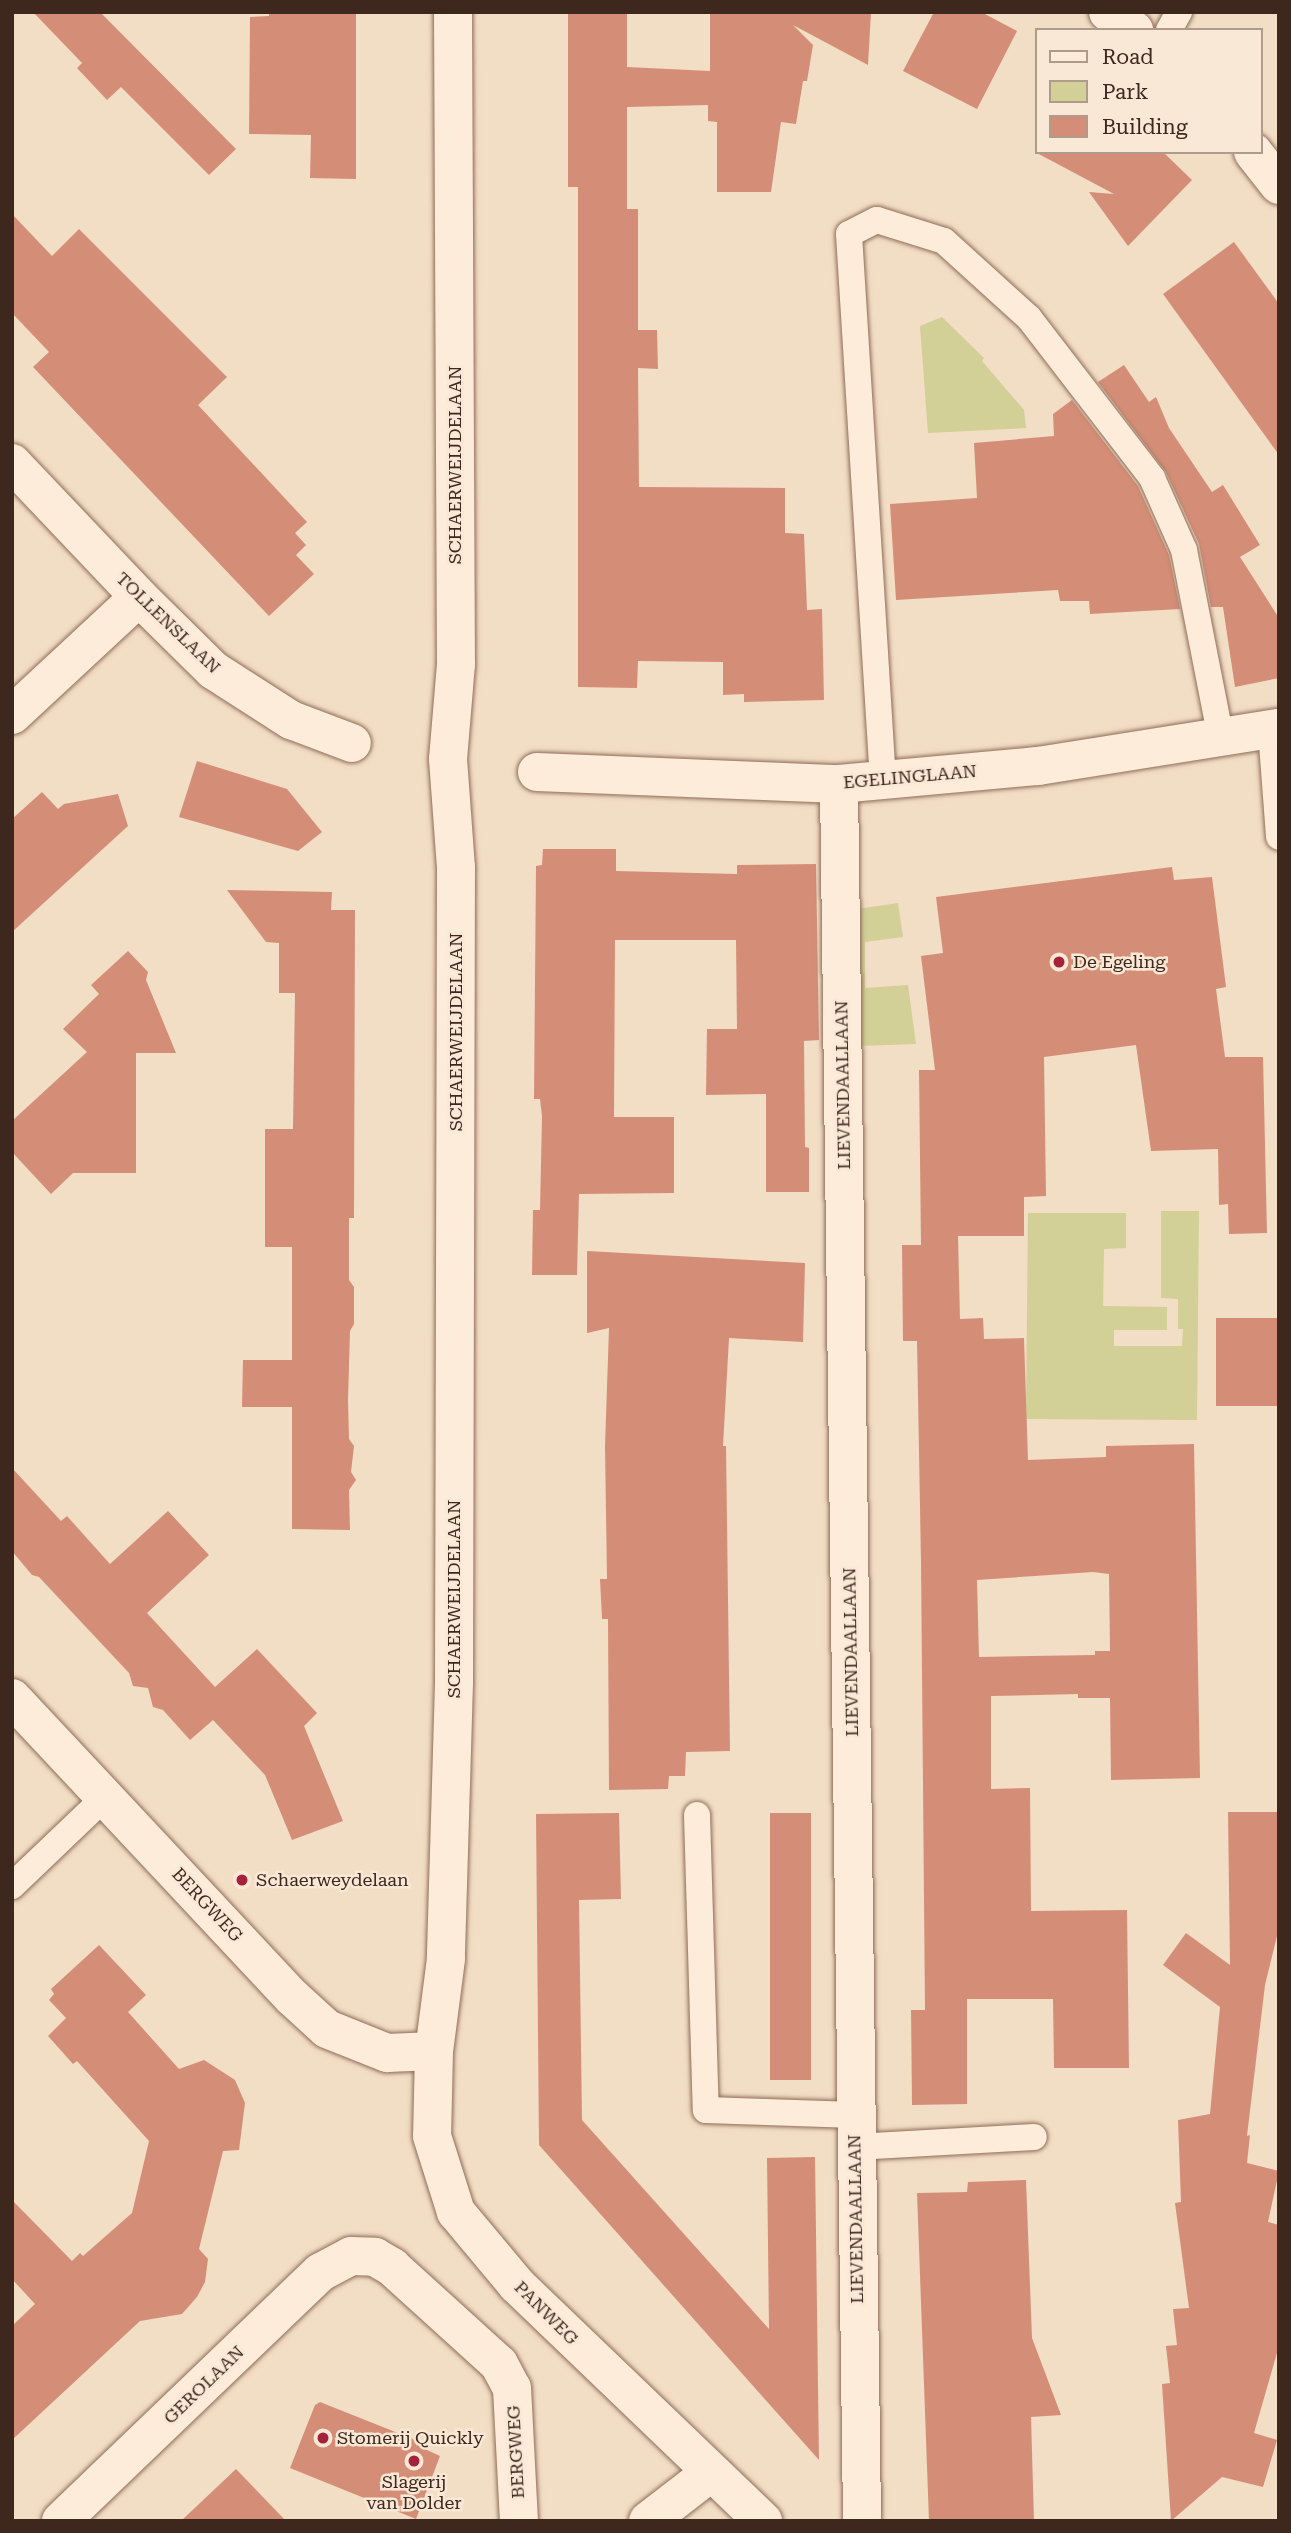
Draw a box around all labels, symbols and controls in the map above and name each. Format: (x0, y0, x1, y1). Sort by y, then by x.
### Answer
legend (1036, 28, 1263, 154)
text: Road (1102, 45, 1154, 69)
text: Park (1102, 80, 1148, 104)
text: Building (1102, 115, 1188, 139)
street label: SCHAERWEIJDELAAN (444, 366, 466, 564)
street label: TOLLENSLAAN (111, 568, 225, 678)
street label: EGELINGLAAN (842, 760, 978, 794)
street label: SCHAERWEIJDELAAN (445, 933, 467, 1131)
place label: De Egeling (1073, 951, 1166, 973)
marker: De Egeling (1051, 954, 1067, 970)
street label: LIEVENDAALLAAN (831, 1000, 855, 1170)
street label: SCHAERWEIJDELAAN (443, 1500, 465, 1698)
street label: LIEVENDAALLAAN (839, 1567, 863, 1737)
street label: BERGWEG (167, 1863, 247, 1947)
place label: Schaerweydelaan (256, 1869, 409, 1891)
marker: Schaerweydelaan (234, 1872, 250, 1888)
street label: LIEVENDAALLAAN (844, 2134, 868, 2304)
street label: PANWEG (510, 2277, 582, 2349)
street label: GEROLAAN (159, 2341, 249, 2429)
street label: BERGWEG (503, 2405, 529, 2499)
place label: Stomerij Quickly (337, 2427, 484, 2449)
marker: Stomerij Quickly (315, 2430, 331, 2446)
marker: Slagerij van Dolder (406, 2453, 422, 2469)
place label: Slagerij van Dolder (366, 2472, 462, 2514)

